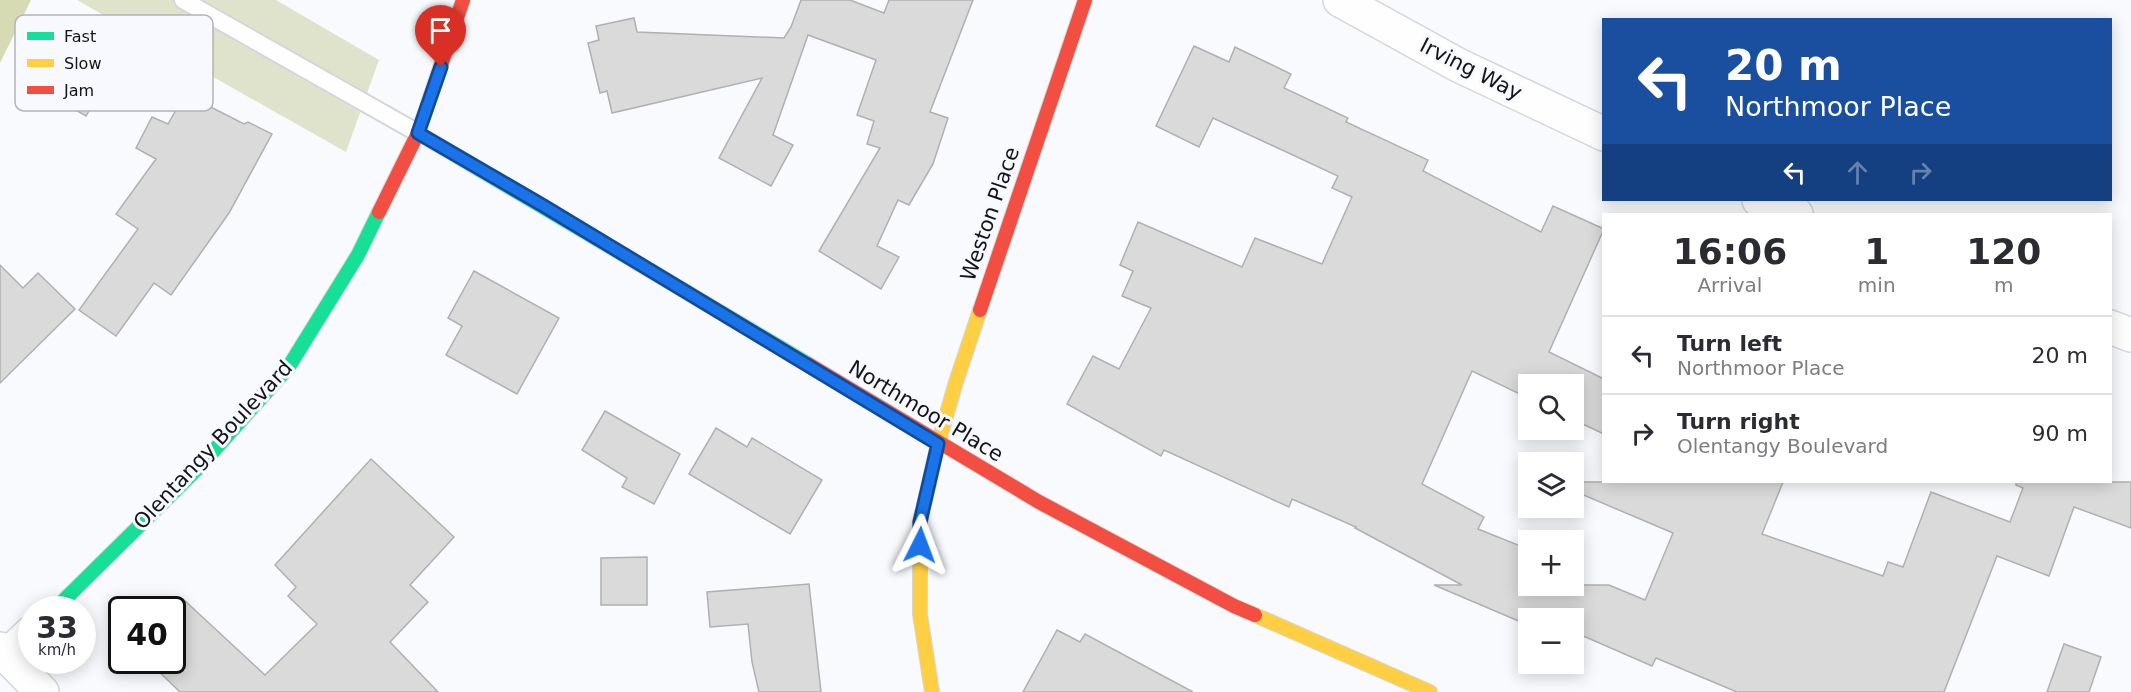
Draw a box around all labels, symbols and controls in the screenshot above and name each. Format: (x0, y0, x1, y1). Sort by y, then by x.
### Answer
pin (415, 5, 466, 67)
icon: arrive (424, 14, 457, 47)
legend (15, 15, 213, 111)
text: Fast (64, 27, 96, 46)
street label: Irving Way (1416, 33, 1526, 105)
text: 20 m (1725, 41, 1842, 90)
icon: left (1626, 42, 1704, 120)
text: Slow (64, 54, 101, 73)
text: Jam (63, 81, 94, 100)
text: Northmoor Place (1725, 91, 1951, 122)
street label: Weston Place (956, 144, 1024, 284)
icon: left (1778, 156, 1811, 189)
icon: ahead (1841, 156, 1874, 189)
icon: right (1904, 156, 1937, 189)
text: 16:06 (1673, 231, 1787, 272)
text: 1 (1864, 231, 1889, 272)
text: 120 (1966, 231, 2041, 272)
text: Arrival (1697, 273, 1762, 297)
text: min (1858, 273, 1896, 297)
text: m (1994, 273, 2014, 297)
text: Turn left (1677, 331, 1782, 356)
icon: left (1626, 339, 1659, 372)
text: 20 m (2032, 343, 2088, 368)
street label: Northmoor Place (844, 355, 1008, 467)
street label: Olentangy Boulevard (129, 356, 297, 534)
text: Northmoor Place (1677, 356, 1845, 380)
map controls (1518, 374, 1584, 674)
button: search (1518, 374, 1584, 440)
text: Turn right (1677, 409, 1800, 434)
icon: right (1626, 417, 1659, 450)
text: 90 m (2032, 421, 2088, 446)
text: Olentangy Boulevard (1677, 434, 1888, 458)
button: layers (1518, 452, 1584, 518)
position arrow (888, 513, 952, 577)
button: + (1518, 530, 1584, 596)
speed limit sign: 40 (108, 596, 186, 674)
button: − (1518, 608, 1584, 674)
text: 33 (36, 610, 78, 645)
text: km/h (38, 641, 76, 659)

